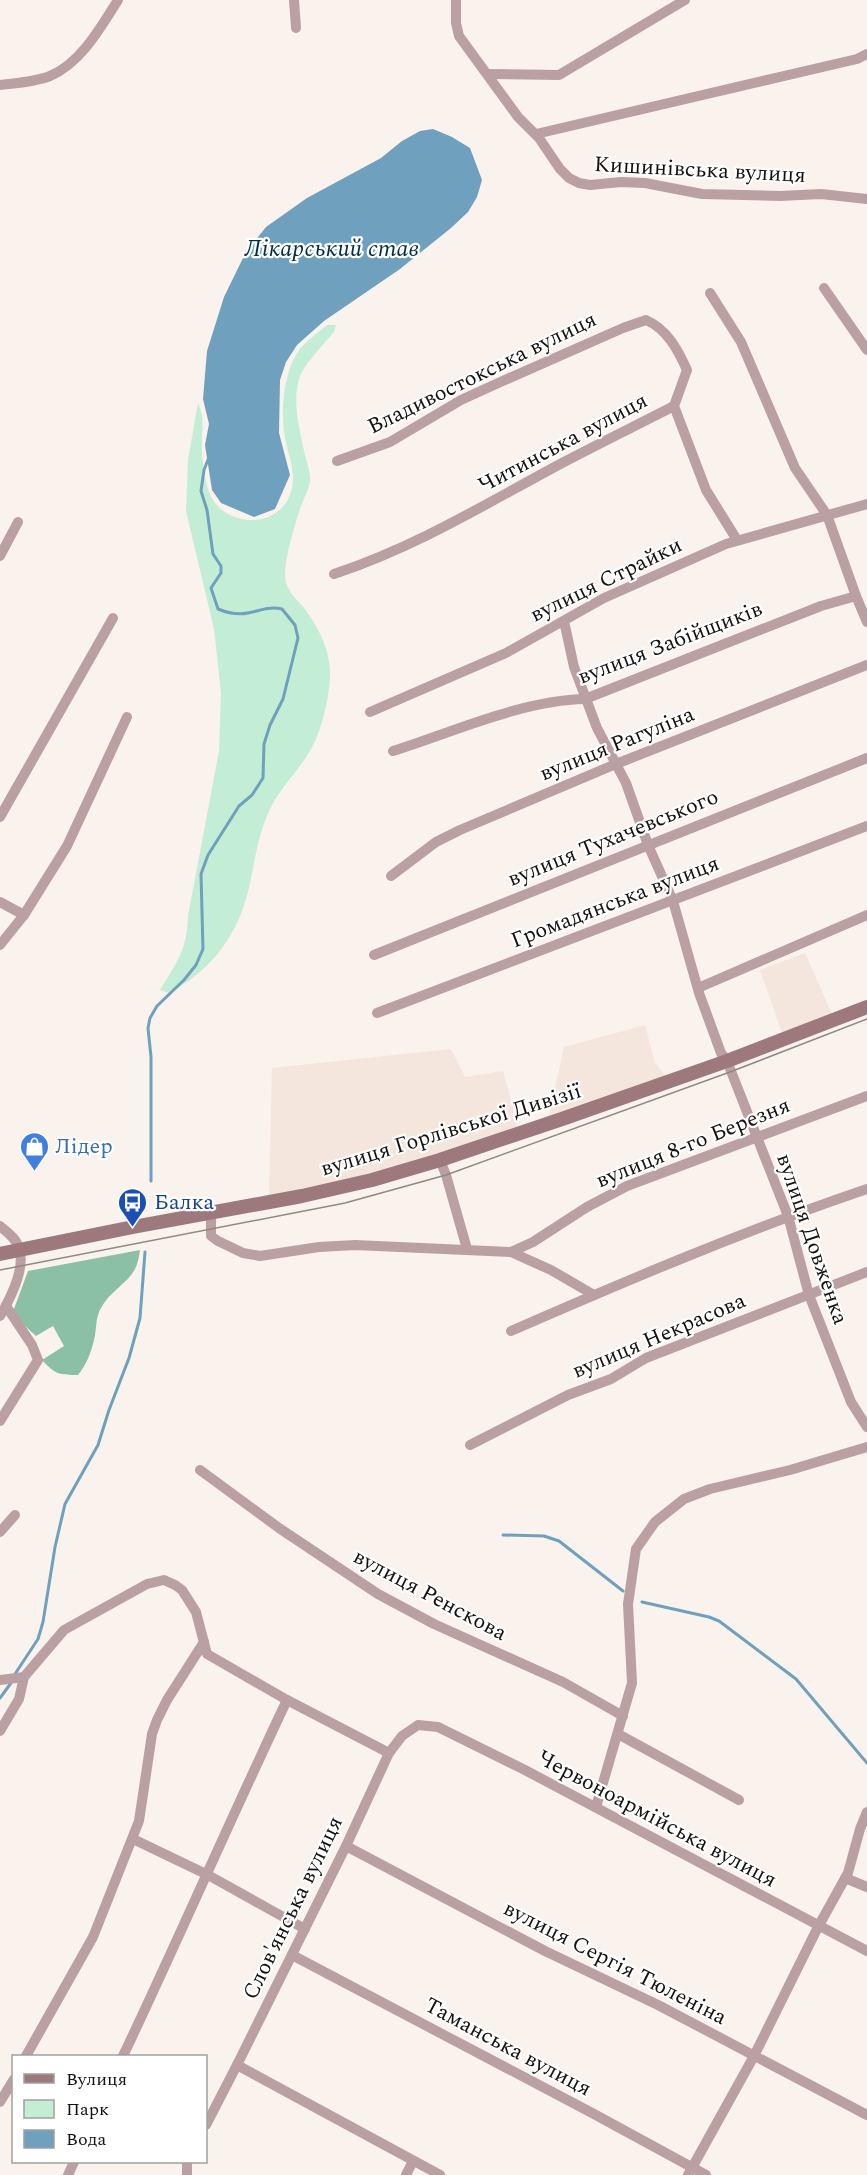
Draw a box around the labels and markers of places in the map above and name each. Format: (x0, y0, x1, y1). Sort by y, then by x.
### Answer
shop icon: Лідер (18, 1130, 50, 1172)
place label: Лідер (55, 1130, 113, 1163)
bus stop icon: Балка (117, 1186, 149, 1228)
place label: Балка (154, 1186, 214, 1219)

